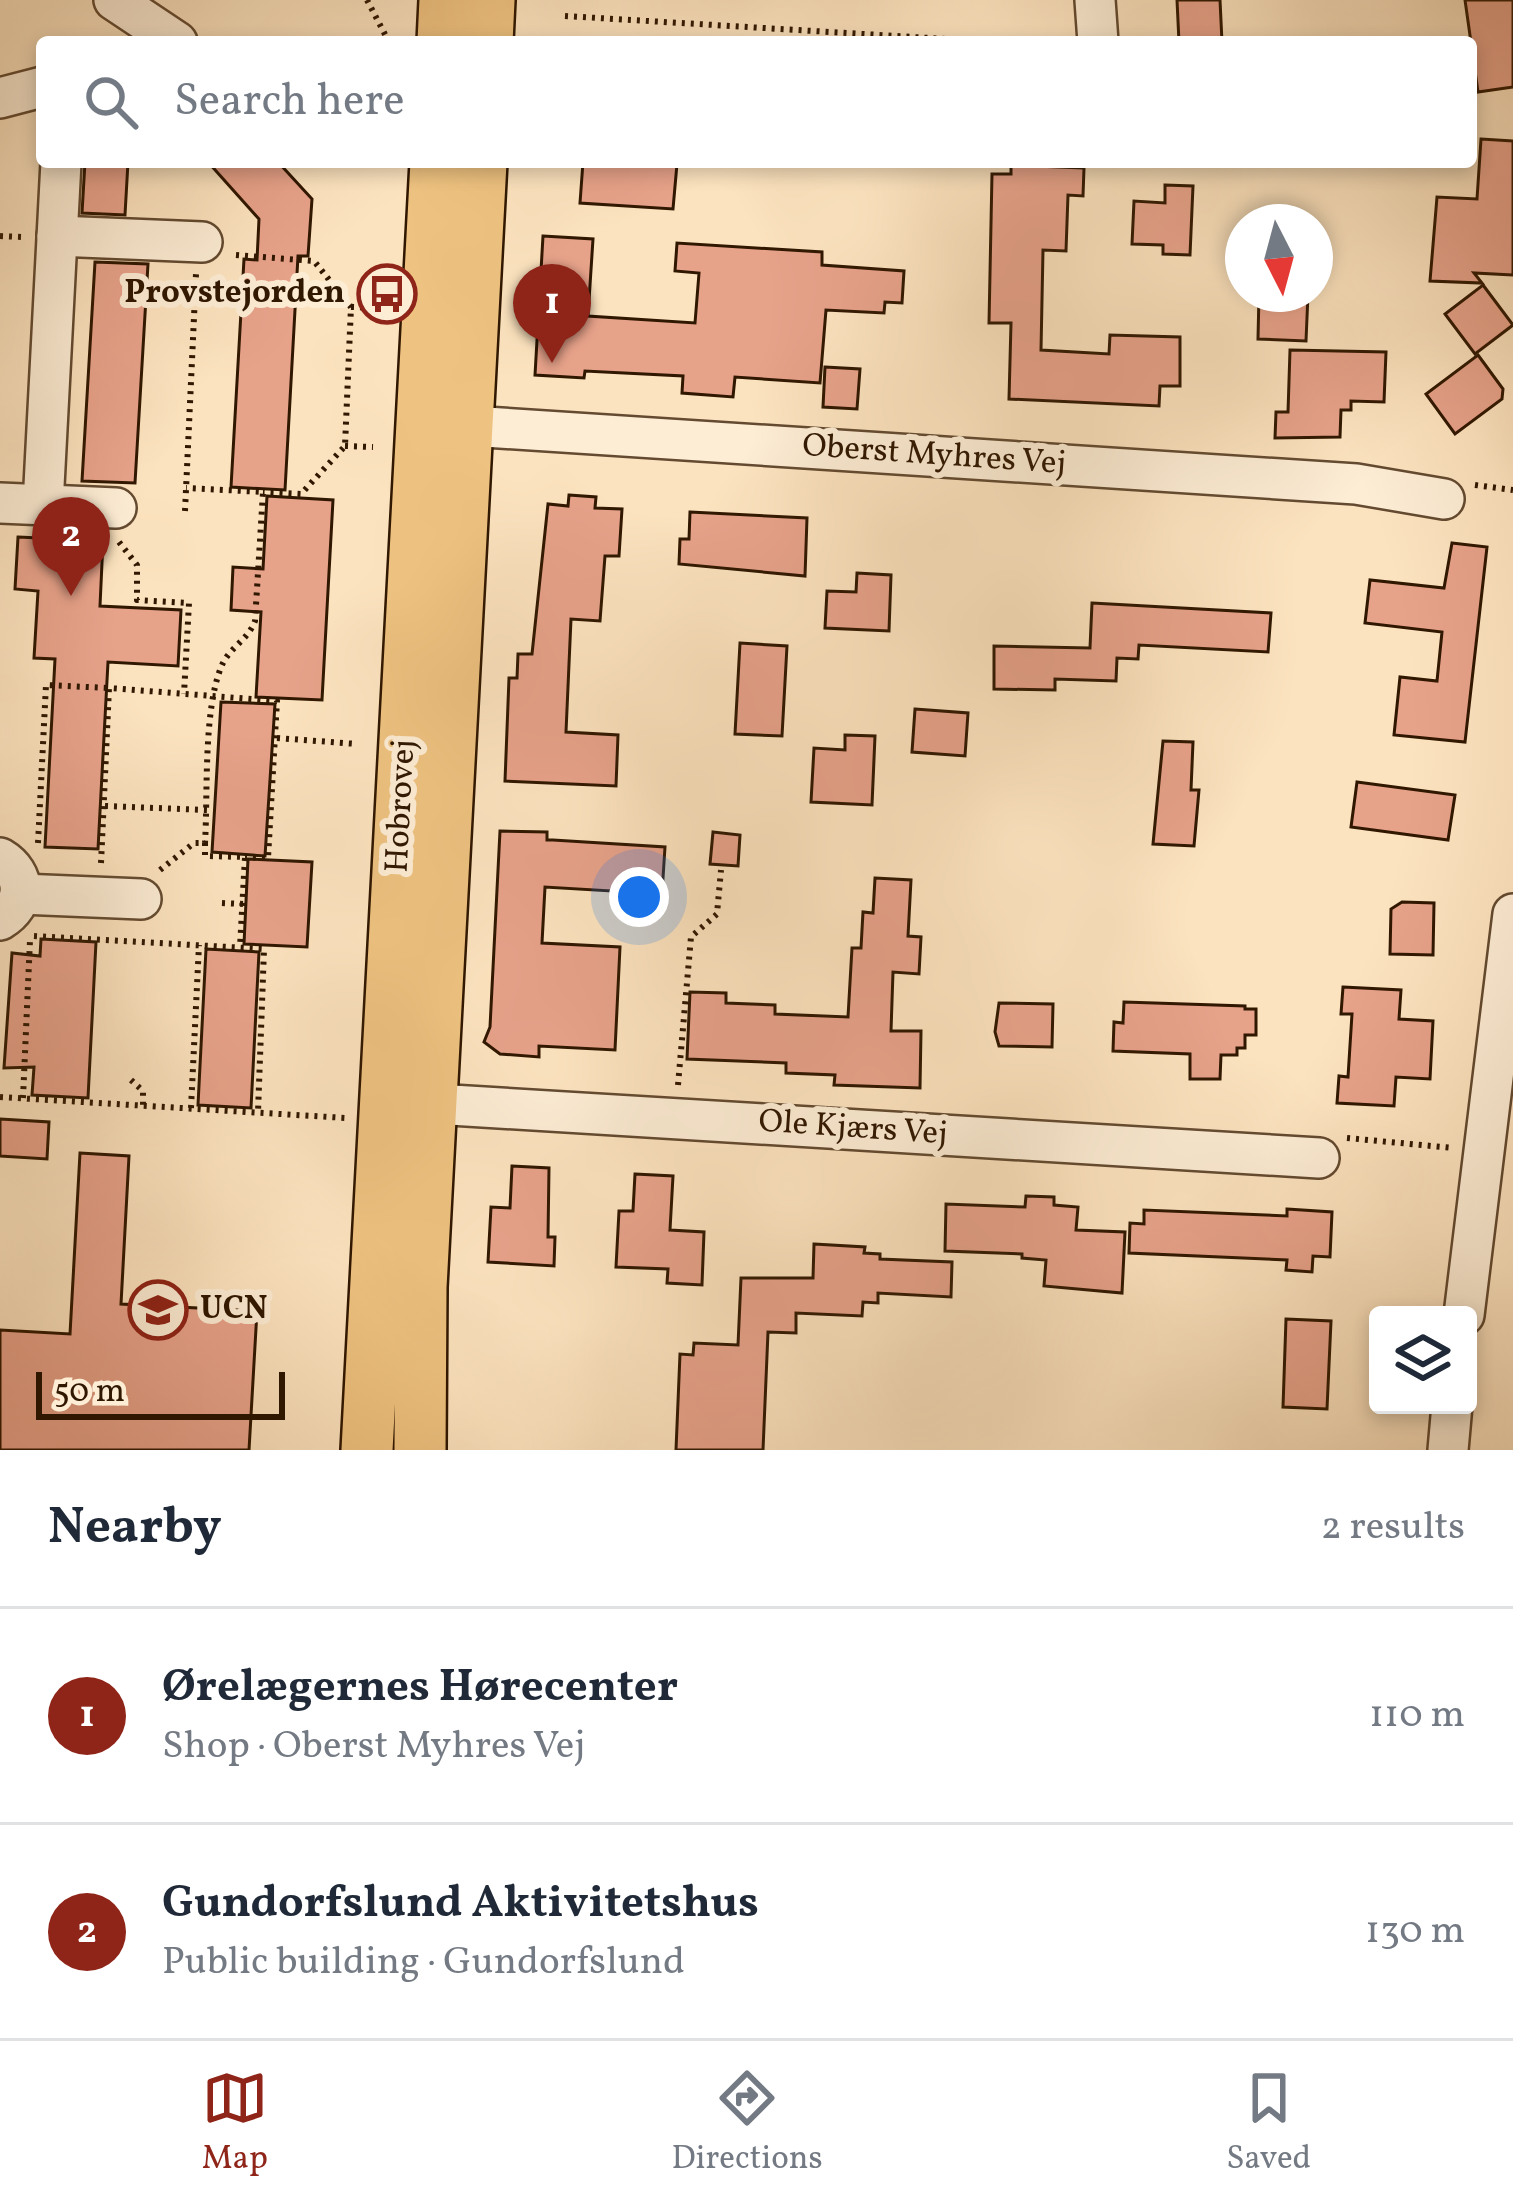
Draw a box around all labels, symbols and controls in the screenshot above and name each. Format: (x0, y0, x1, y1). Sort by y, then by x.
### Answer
search box (36, 36, 1477, 168)
icon: search (78, 69, 144, 135)
text: Search here (174, 71, 405, 134)
north arrow (1225, 204, 1333, 312)
bus stop icon: Provstejorden (356, 263, 418, 325)
pin: 1 (513, 264, 591, 363)
place label: Provstejorden (124, 271, 345, 317)
street label: Oberst Myhres Vej (801, 424, 1067, 488)
pin: 2 (32, 497, 110, 596)
street label: Hobrovej (376, 738, 428, 874)
your location (609, 867, 669, 927)
street label: Ole Kjærs Vej (757, 1099, 949, 1159)
school or university icon: UCN (127, 1279, 189, 1341)
place label: UCN (200, 1287, 268, 1333)
map controls (1369, 1306, 1477, 1414)
button: layers (1369, 1306, 1477, 1414)
scale bar (36, 1366, 285, 1419)
text: 50 m (54, 1370, 125, 1416)
text: Nearby (48, 1493, 222, 1564)
text: 2 results (1321, 1501, 1465, 1555)
text: Ørelægernes Hørecenter (162, 1657, 678, 1720)
text: 1 (79, 1689, 95, 1743)
text: 110 m (1369, 1689, 1465, 1743)
text: Shop · Oberst Myhres Vej (162, 1720, 585, 1774)
text: Gundorfslund Aktivitetshus (162, 1873, 759, 1936)
text: 2 (77, 1905, 97, 1959)
text: 130 m (1365, 1905, 1465, 1959)
text: Public building · Gundorfslund (162, 1936, 685, 1990)
tab: Map (202, 2065, 268, 2183)
tab: Directions (671, 2065, 823, 2183)
tab: Saved (1226, 2065, 1311, 2183)

